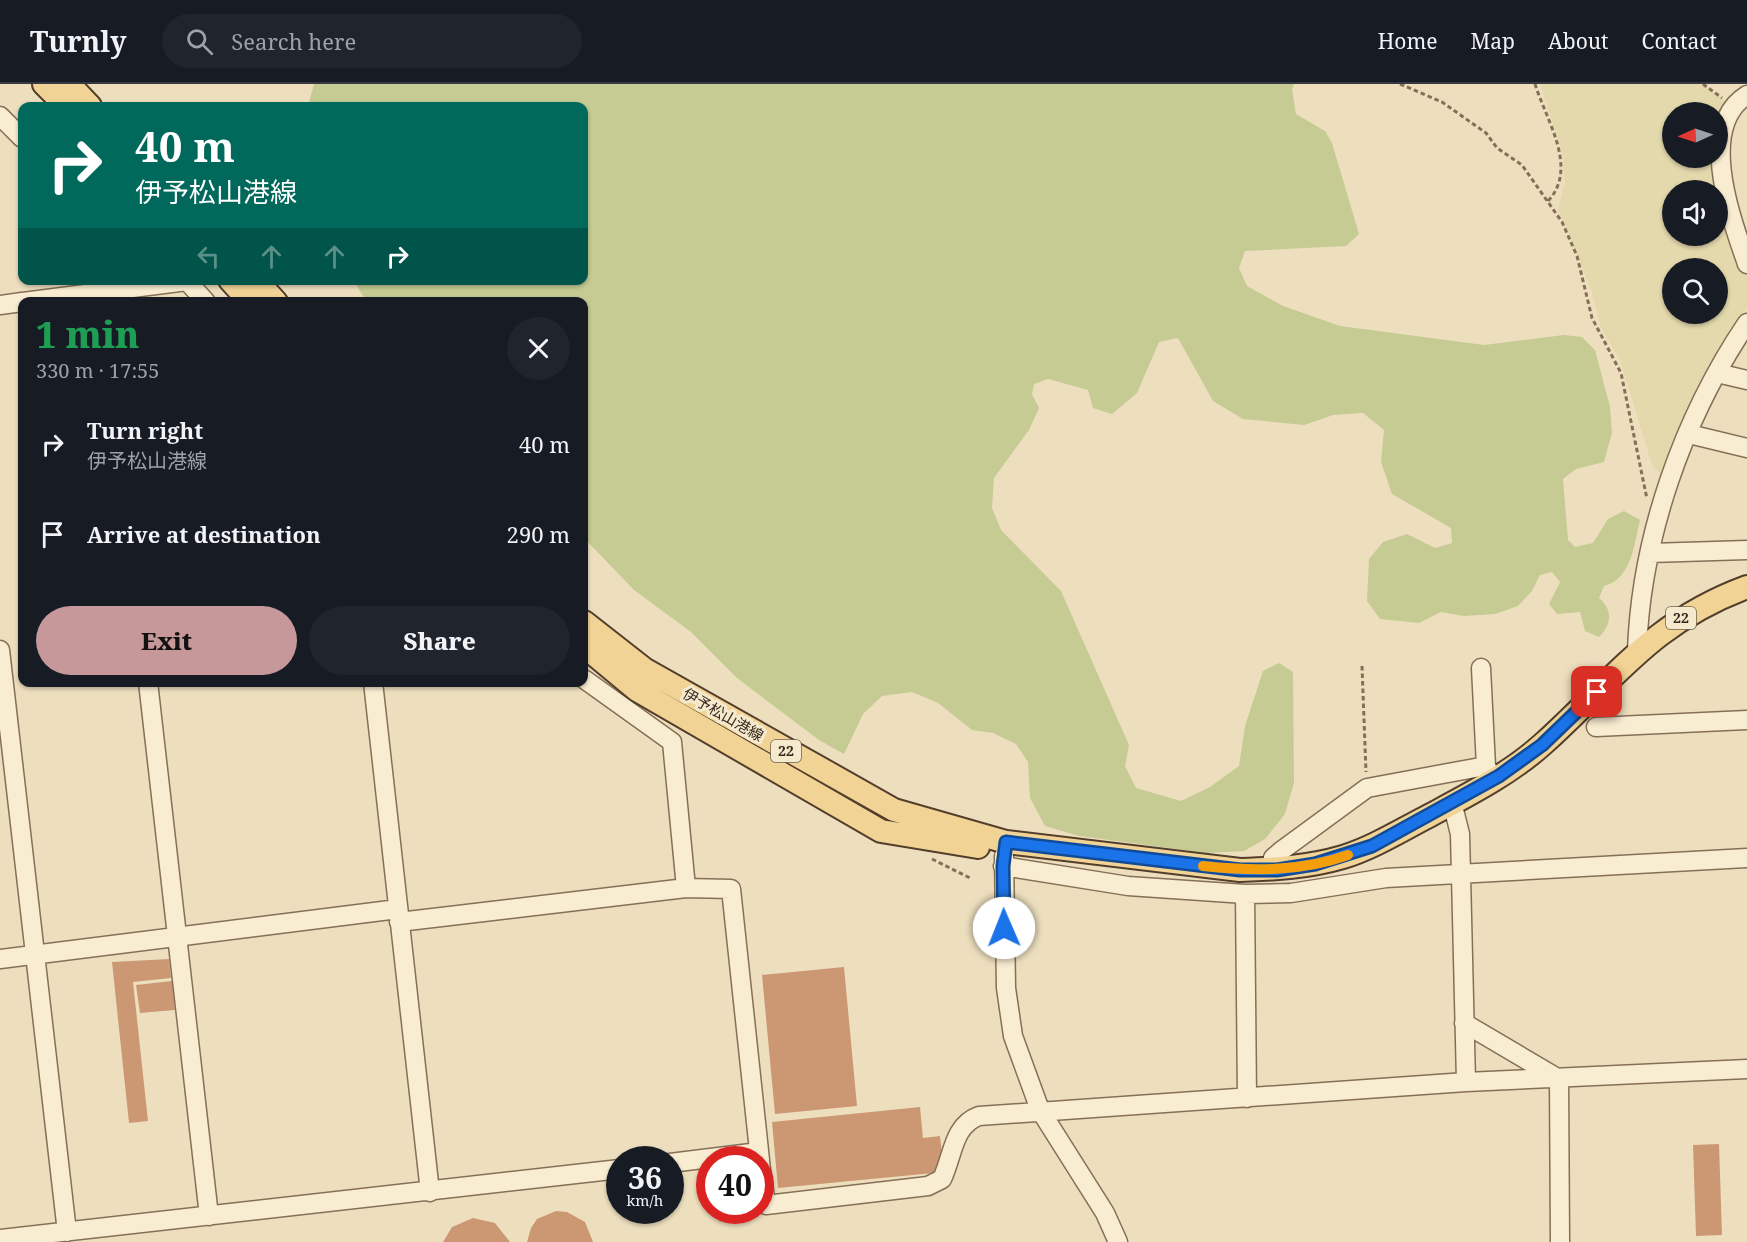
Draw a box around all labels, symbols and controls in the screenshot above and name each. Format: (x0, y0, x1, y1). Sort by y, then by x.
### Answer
search box (162, 14, 582, 68)
text: Turnly (30, 22, 126, 60)
icon: search (183, 25, 216, 58)
text: Search here (231, 26, 356, 56)
text: Home (1378, 27, 1438, 55)
text: Map (1471, 27, 1515, 55)
text: About (1548, 27, 1609, 55)
text: Contact (1642, 27, 1717, 55)
north arrow (1662, 102, 1728, 168)
map controls (1662, 102, 1728, 324)
text: 40 m (135, 117, 235, 174)
icon: right (36, 126, 114, 204)
text: 伊予松山港線 (135, 173, 297, 210)
button: sound (1662, 180, 1728, 246)
icon: left (192, 240, 225, 273)
icon: ahead (255, 240, 288, 273)
icon: ahead (318, 240, 351, 273)
icon: right (381, 240, 414, 273)
button: search (1662, 258, 1728, 324)
text: 1 min (36, 310, 139, 359)
button: close (507, 317, 570, 380)
text: 330 m · 17:55 (36, 357, 159, 384)
text: Turn right (87, 415, 203, 445)
icon: right (36, 428, 69, 461)
text: 40 m (519, 429, 570, 459)
text: 伊予松山港線 (87, 447, 207, 474)
icon: arrive (36, 518, 69, 551)
text: Arrive at destination (87, 519, 321, 549)
text: 290 m (507, 519, 570, 549)
button: Exit (36, 606, 297, 675)
button: Share (309, 606, 570, 675)
road number: 22 (1666, 607, 1696, 629)
pin (1571, 666, 1622, 717)
icon: arrive (1580, 675, 1613, 708)
street label: 伊予松山港線 (680, 683, 767, 745)
road number: 22 (771, 740, 801, 762)
position arrow (972, 896, 1036, 960)
speed limit sign: 40 (696, 1146, 774, 1224)
text: 36 (628, 1157, 662, 1198)
text: km/h (627, 1190, 663, 1210)

